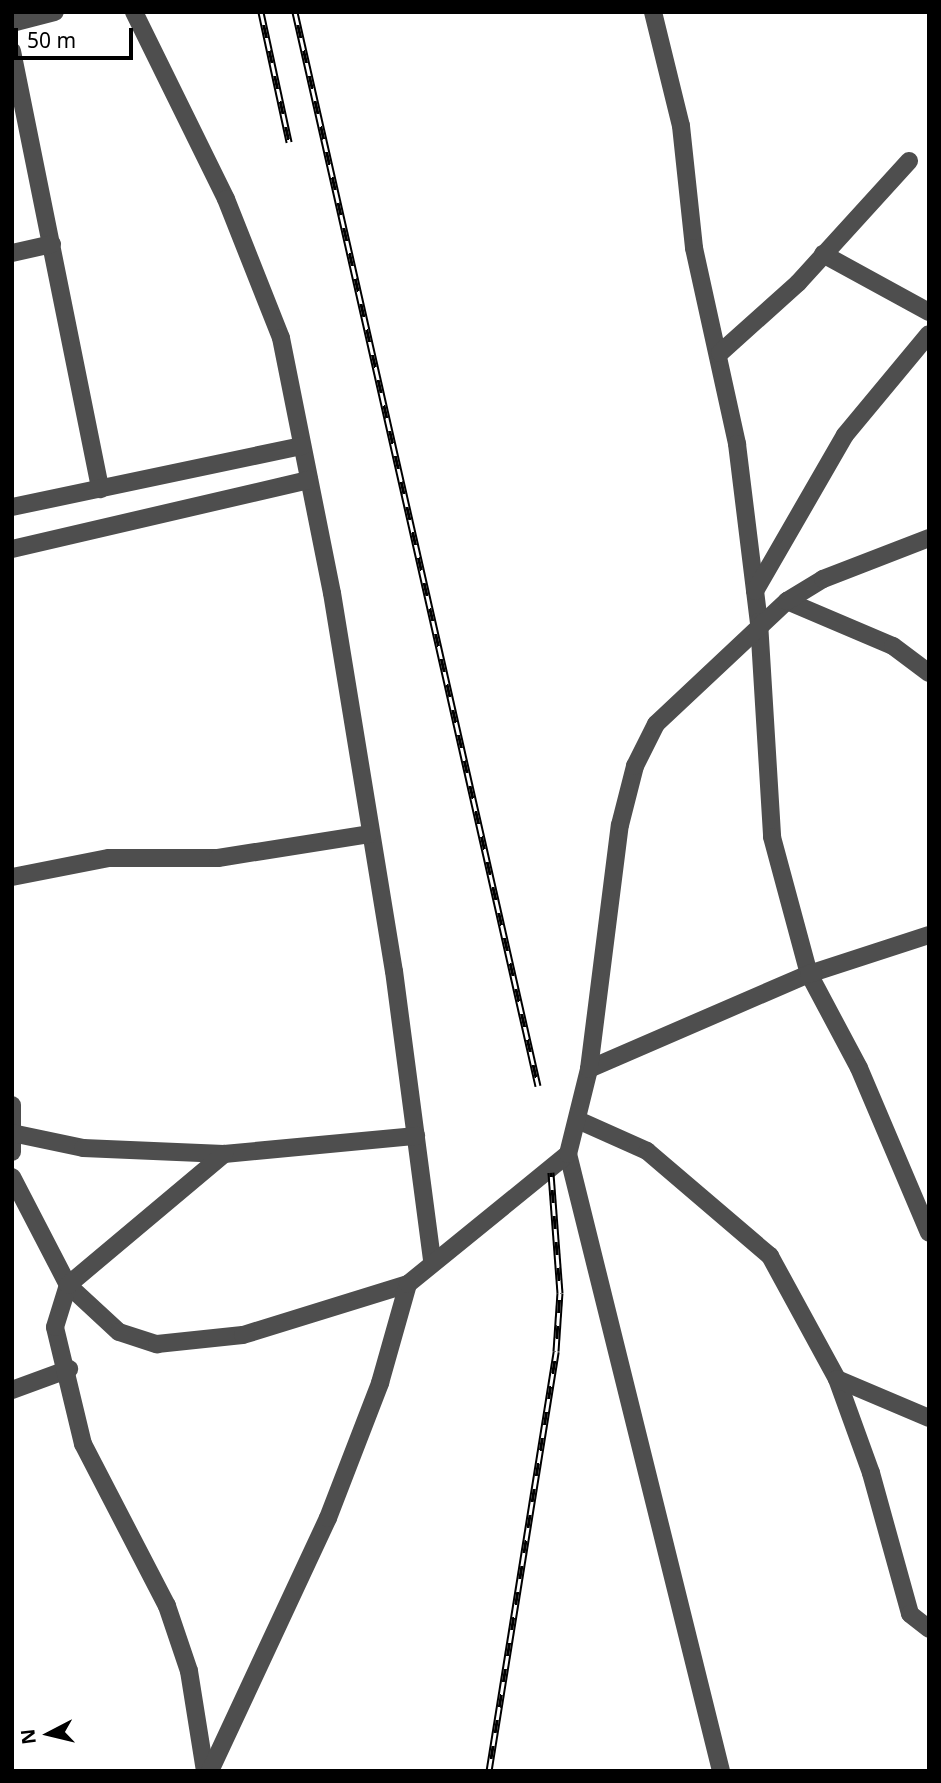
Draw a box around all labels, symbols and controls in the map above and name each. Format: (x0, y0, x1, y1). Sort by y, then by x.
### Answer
scale bar (18, 14, 136, 58)
text: 50 m (27, 26, 76, 54)
north arrow (14, 1699, 84, 1769)
text: N (14, 1727, 42, 1746)

